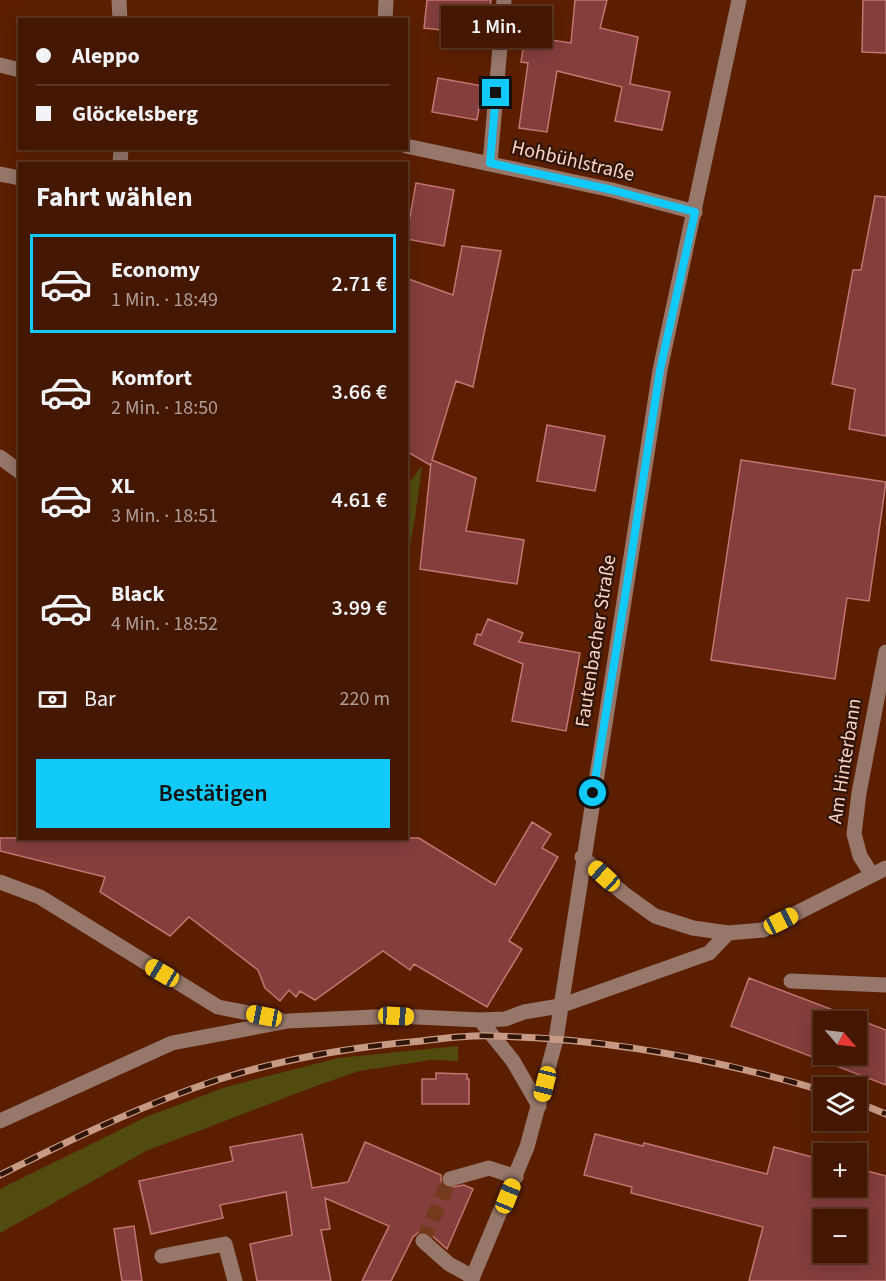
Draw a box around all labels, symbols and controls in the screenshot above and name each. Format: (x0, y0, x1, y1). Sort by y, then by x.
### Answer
callout: 1 Min. (440, 6, 552, 48)
text: 1 Min. (471, 13, 522, 41)
text: Aleppo (72, 40, 140, 72)
route end (482, 79, 509, 106)
text: Glöckelsberg (72, 98, 198, 130)
street label: Hohbühlstraße (509, 133, 637, 189)
text: Fahrt wählen (36, 178, 193, 217)
text: Economy (111, 254, 200, 286)
icon: car (39, 257, 93, 311)
text: 2.71 € (331, 268, 387, 300)
text: 1 Min. · 18:49 (111, 286, 218, 314)
text: Komfort (111, 362, 192, 394)
icon: car (39, 365, 93, 419)
text: 3.66 € (331, 376, 387, 408)
text: 2 Min. · 18:50 (111, 394, 218, 422)
text: XL (111, 470, 135, 502)
icon: car (39, 473, 93, 527)
text: 4.61 € (331, 484, 387, 516)
text: 3 Min. · 18:51 (111, 502, 218, 530)
street label: Fautenbacher Straße (569, 553, 623, 729)
text: Black (111, 578, 165, 610)
icon: car (39, 581, 93, 635)
text: 3.99 € (331, 592, 387, 624)
text: 4 Min. · 18:52 (111, 610, 218, 638)
icon: cash (36, 683, 69, 716)
text: Bar (84, 683, 116, 715)
text: 220 m (340, 685, 390, 713)
street label: Am Hinterbann (821, 696, 869, 826)
button: Bestätigen (36, 759, 390, 828)
route start (579, 779, 606, 806)
car (585, 857, 623, 895)
car (761, 905, 801, 937)
car (142, 956, 182, 990)
car (245, 1004, 283, 1028)
car (378, 1006, 414, 1026)
north arrow (813, 1011, 867, 1065)
map controls (813, 1011, 867, 1263)
car (532, 1064, 558, 1104)
button: layers (813, 1077, 867, 1131)
button: + (813, 1143, 867, 1197)
car (493, 1176, 523, 1216)
button: − (813, 1209, 867, 1263)

